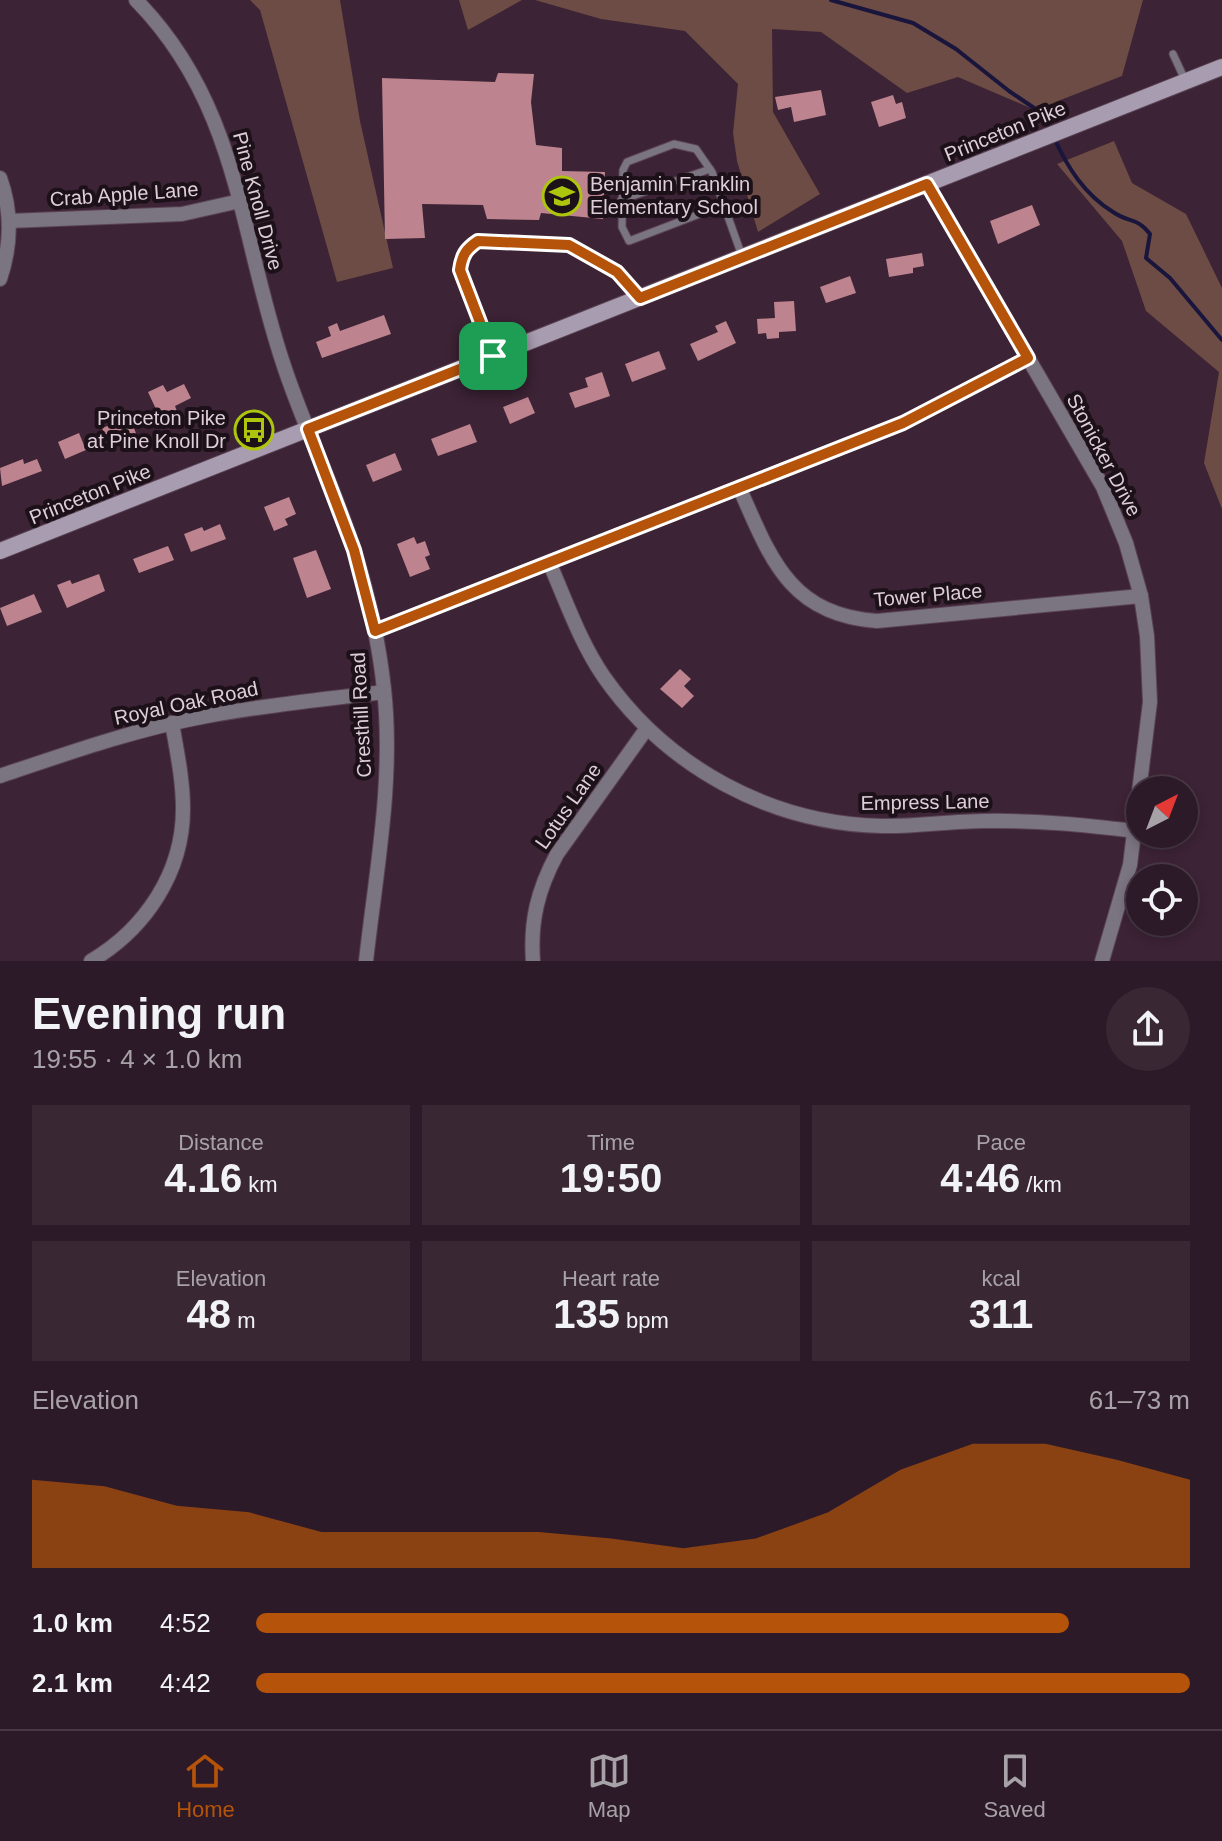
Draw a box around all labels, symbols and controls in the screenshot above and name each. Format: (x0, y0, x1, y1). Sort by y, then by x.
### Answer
street label: Princeton Pike (941, 97, 1069, 165)
street label: Pine Knoll Drive (229, 129, 287, 273)
place label: Benjamin Franklin Elementary School (590, 173, 758, 218)
school or university icon: Benjamin Franklin Elementary School (541, 175, 583, 217)
street label: Crab Apple Lane (49, 178, 199, 210)
pin (459, 322, 527, 390)
icon: arrive (471, 334, 515, 378)
street label: Stonicker Drive (1062, 390, 1146, 520)
place label: Princeton Pike at Pine Knoll Dr (87, 407, 226, 452)
bus stop icon: Princeton Pike at Pine Knoll Dr (233, 409, 275, 451)
street label: Princeton Pike (26, 460, 154, 528)
street label: Tower Place (873, 579, 983, 611)
street label: Cresthill Road (347, 652, 375, 778)
street label: Royal Oak Road (112, 677, 260, 729)
street label: Lotus Lane (531, 759, 605, 853)
north arrow (1126, 776, 1198, 848)
map controls (1126, 776, 1198, 936)
street label: Empress Lane (860, 790, 990, 814)
button: locate (1126, 864, 1198, 936)
button: share (1106, 987, 1190, 1071)
text: Evening run (32, 989, 286, 1038)
text: 19:55 · 4 × 1.0 km (32, 1044, 242, 1074)
text: Distance (178, 1130, 264, 1155)
text: Time (587, 1130, 635, 1155)
text: Pace (976, 1130, 1026, 1155)
text: 4.16 (164, 1156, 242, 1200)
text: 19:50 (560, 1156, 662, 1200)
text: 4:46 (940, 1156, 1020, 1200)
text: km (242, 1172, 278, 1197)
text: /km (1020, 1172, 1062, 1197)
text: Elevation (176, 1266, 266, 1291)
text: Heart rate (562, 1266, 660, 1291)
text: kcal (981, 1266, 1021, 1291)
text: 48 (187, 1292, 231, 1336)
text: 135 (553, 1292, 620, 1336)
text: 311 (969, 1292, 1033, 1336)
text: m (231, 1308, 255, 1333)
text: bpm (620, 1308, 669, 1333)
text: Elevation (32, 1385, 139, 1415)
text: 61–73 m (1089, 1385, 1190, 1415)
text: 1.0 km (32, 1608, 113, 1638)
text: 4:52 (160, 1608, 211, 1638)
text: 2.1 km (32, 1668, 113, 1698)
text: 4:42 (160, 1668, 211, 1698)
tab: Home (176, 1749, 235, 1823)
tab: Map (587, 1749, 631, 1823)
tab: Saved (983, 1749, 1046, 1823)

